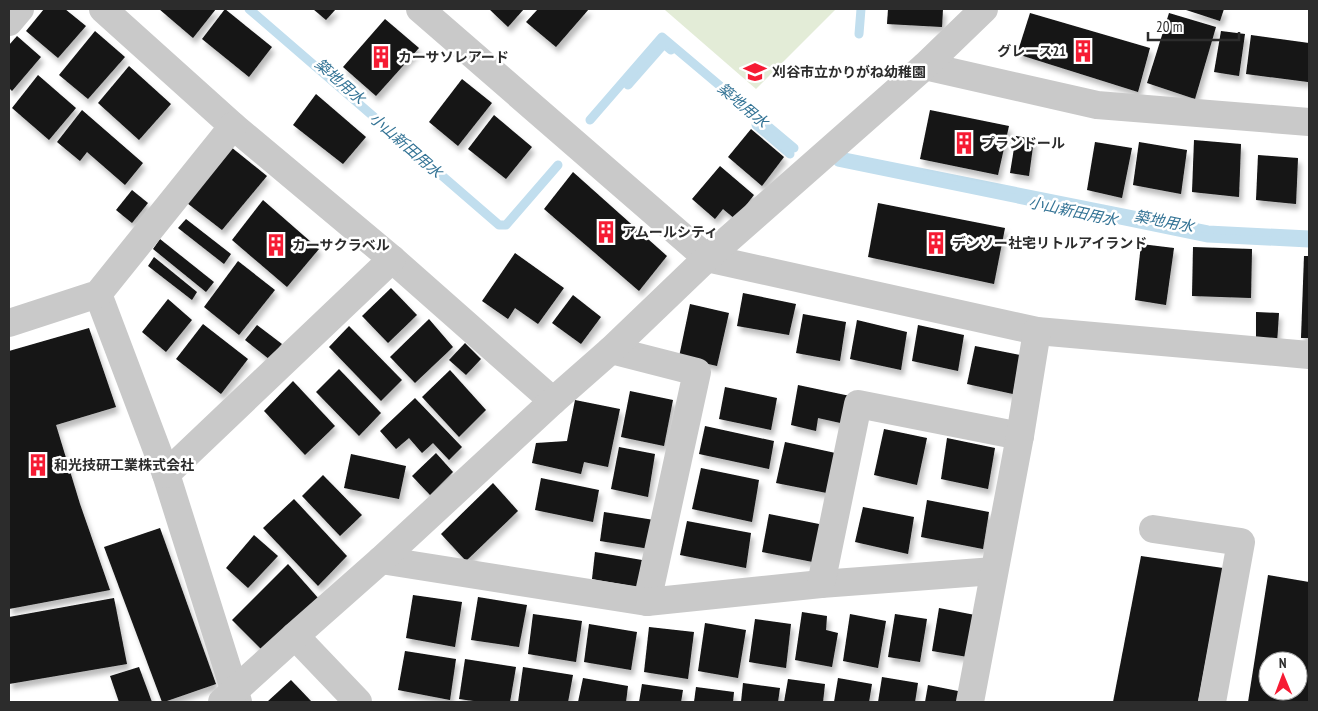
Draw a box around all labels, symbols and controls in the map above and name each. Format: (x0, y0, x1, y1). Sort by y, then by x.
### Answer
scale bar (1148, 10, 1239, 42)
text: 20 m (1156, 17, 1182, 36)
building icon: グレース21 (1070, 38, 1096, 64)
place label: グレース21 (997, 42, 1066, 60)
building icon: カーサソレアード (368, 44, 394, 70)
place label: カーサソレアード (398, 48, 509, 66)
water label: 築地用水 (311, 54, 370, 109)
school or university icon: 刈谷市立かりがね幼稚園 (742, 59, 768, 85)
place label: 刈谷市立かりがね幼稚園 (772, 63, 926, 81)
water label: 築地用水 (714, 78, 774, 133)
water label: 小山新田用水 (366, 108, 448, 183)
building icon: プランドール (951, 130, 977, 156)
place label: プランドール (981, 134, 1065, 152)
water label: 小山新田用水 (1027, 192, 1121, 230)
water label: 築地用水 (1133, 206, 1197, 236)
building icon: アムールシティ (593, 219, 619, 245)
place label: アムールシティ (622, 223, 718, 241)
building icon: デンソー社宅リトルアイランド (923, 230, 949, 256)
building icon: カーサクラベル (263, 232, 289, 258)
place label: デンソー社宅リトルアイランド (952, 234, 1147, 252)
place label: カーサクラベル (292, 236, 390, 254)
building icon: 和光技研工業株式会社 (25, 452, 51, 478)
place label: 和光技研工業株式会社 (54, 456, 194, 474)
north arrow (1258, 651, 1308, 701)
text: N (1279, 654, 1287, 672)

